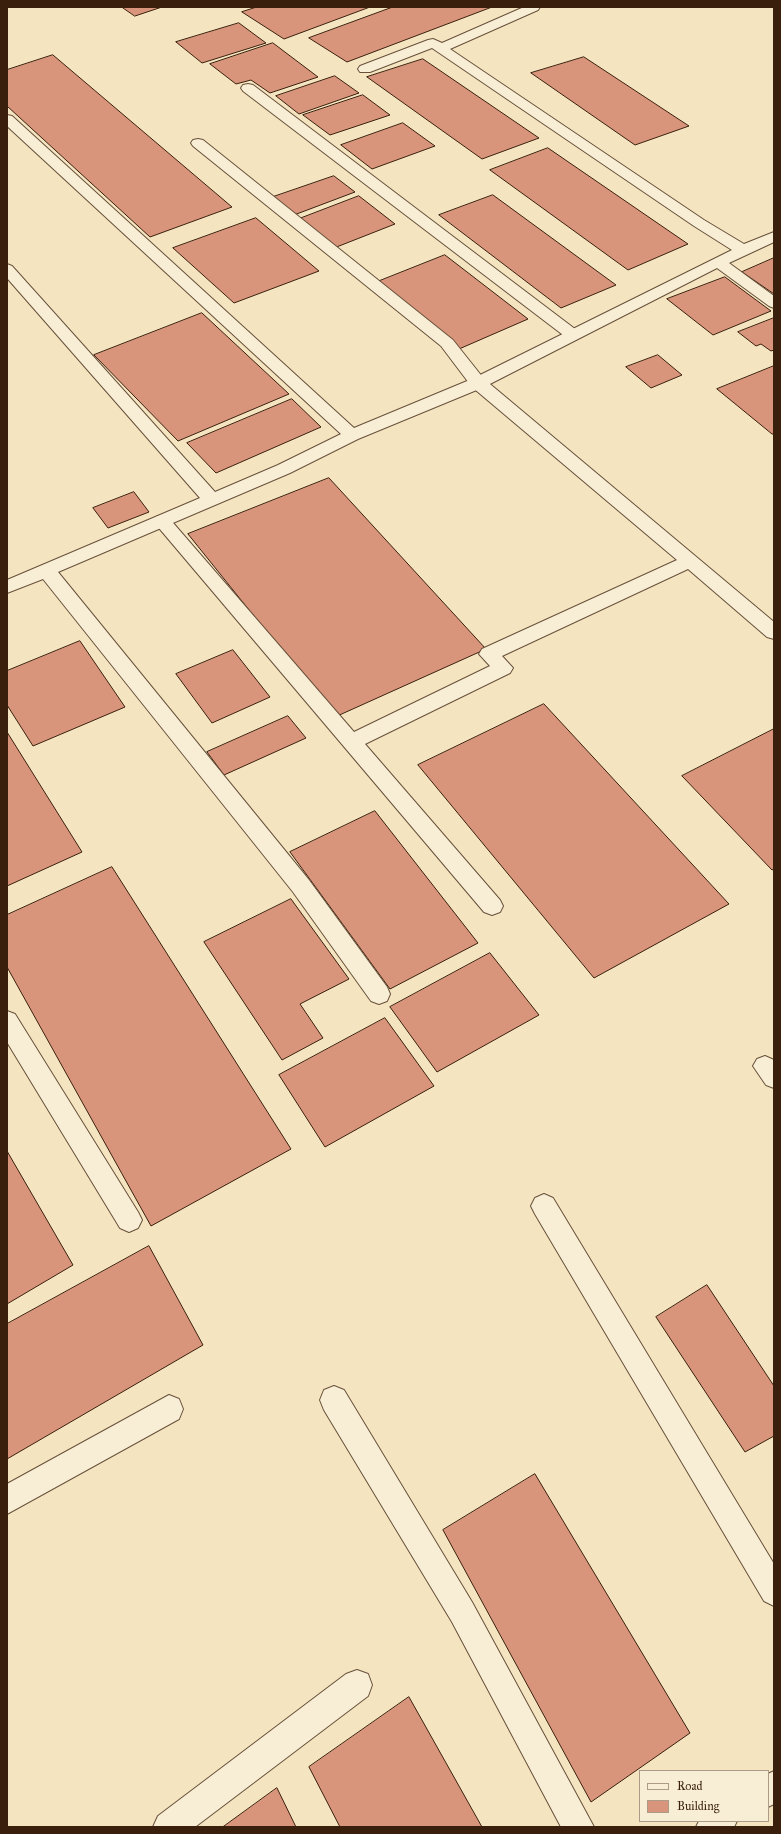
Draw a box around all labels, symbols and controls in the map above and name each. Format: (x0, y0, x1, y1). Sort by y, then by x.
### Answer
legend (639, 1770, 769, 1822)
text: Road (677, 1779, 703, 1793)
text: Building (677, 1799, 719, 1813)

